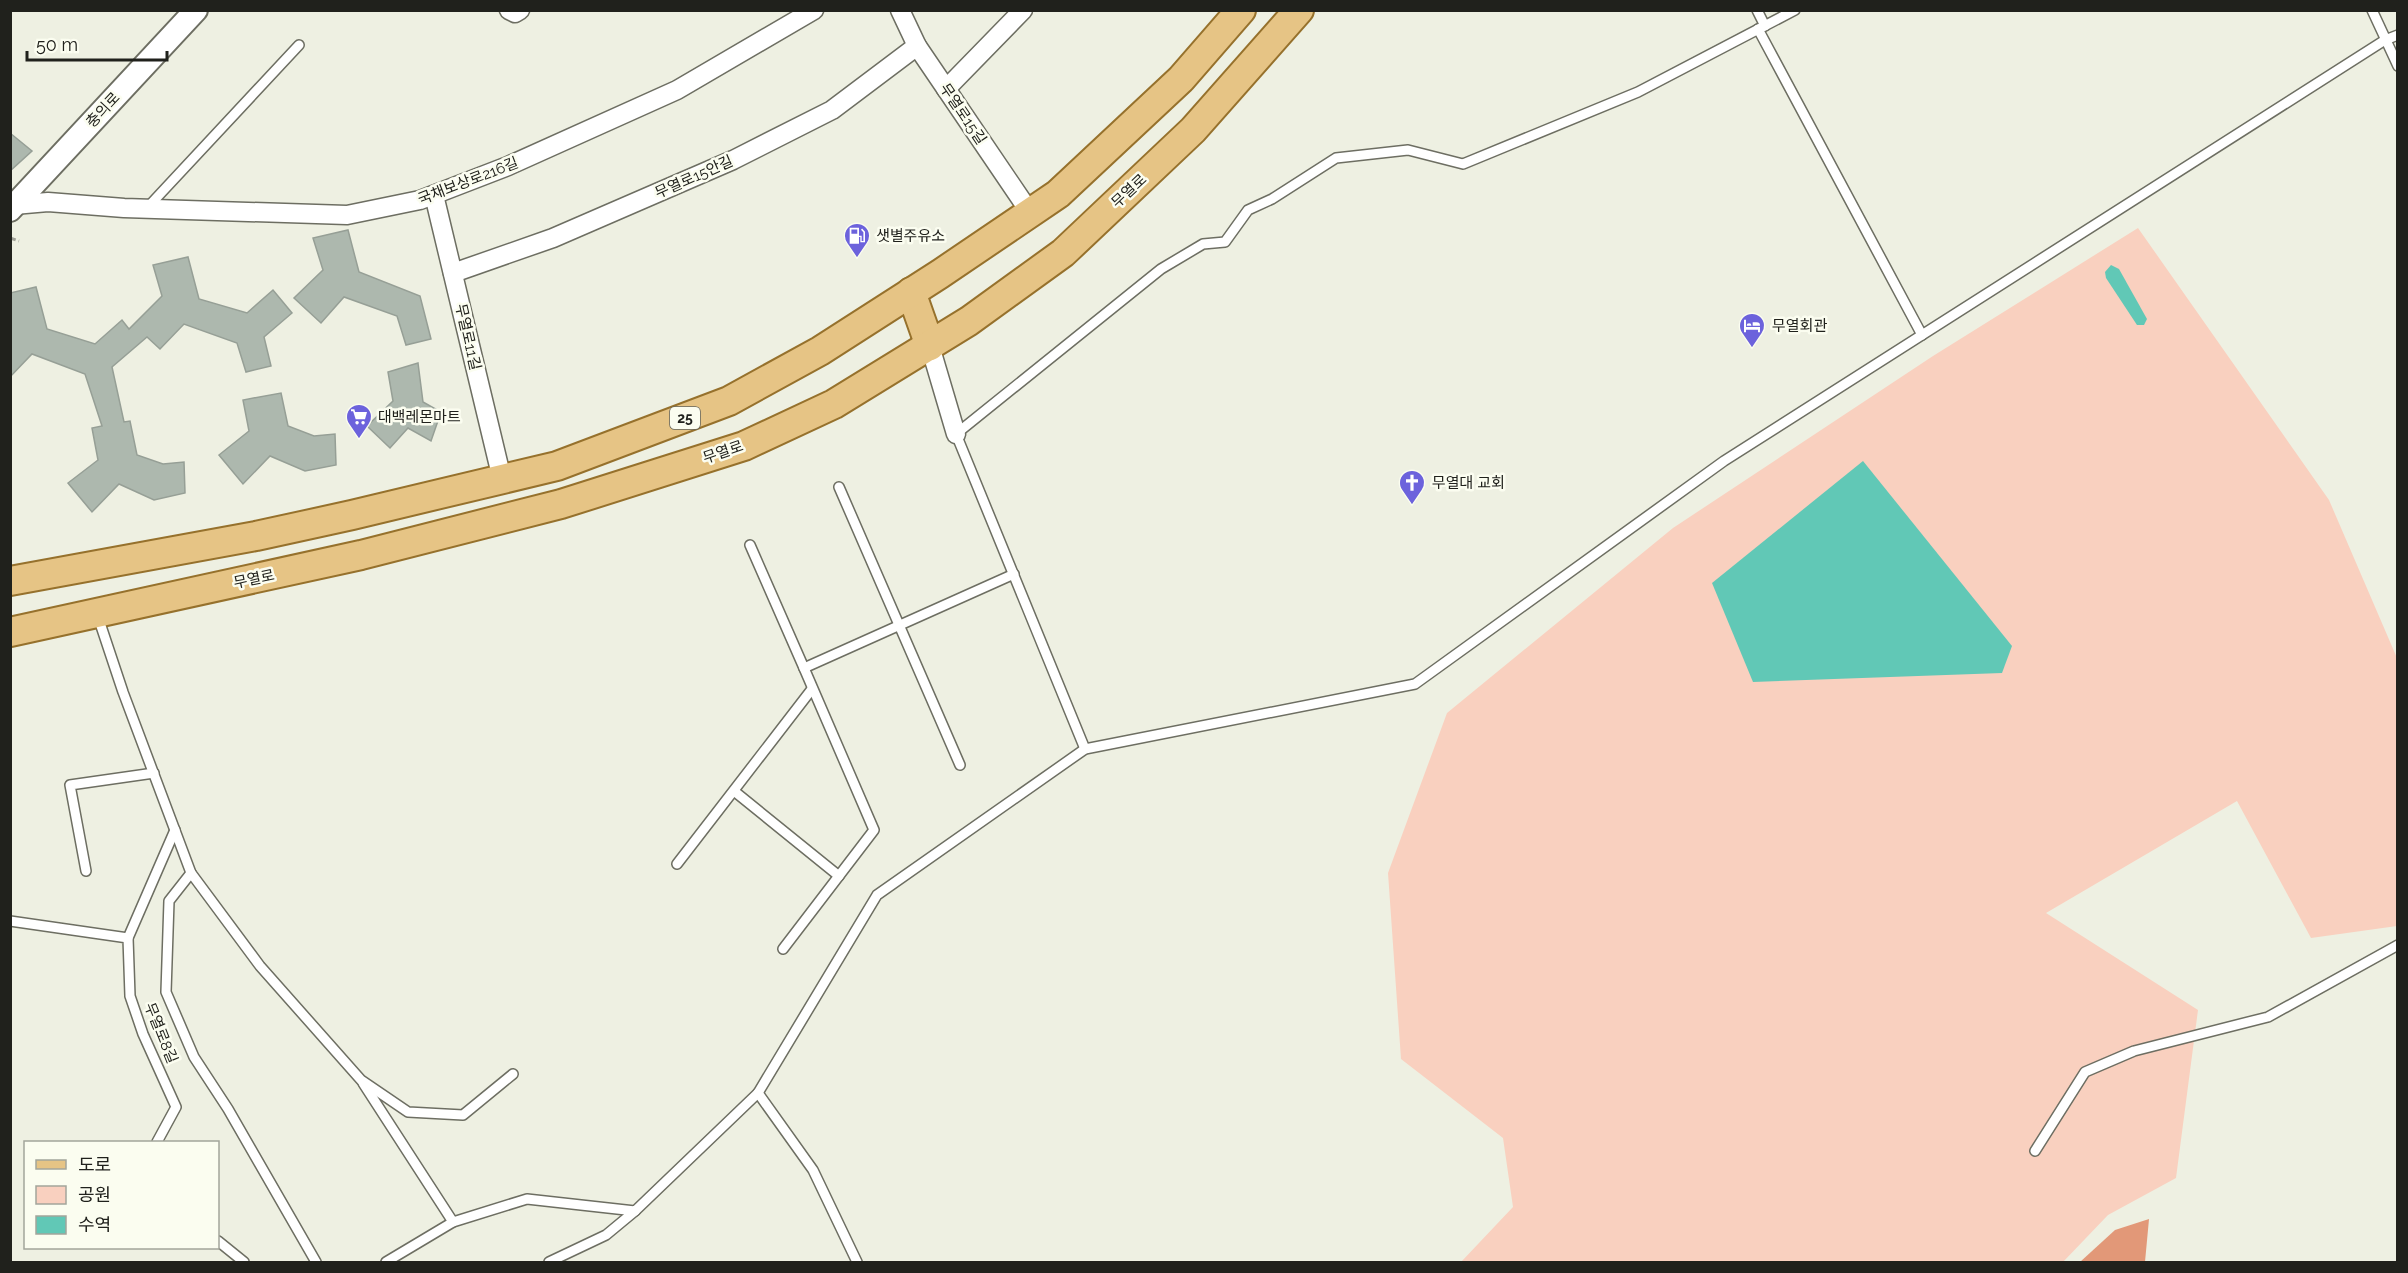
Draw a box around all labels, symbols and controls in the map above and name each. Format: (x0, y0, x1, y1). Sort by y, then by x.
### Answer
scale bar (27, 24, 166, 62)
text: 50 m (36, 34, 78, 55)
street label: 무열로15길 (936, 80, 990, 148)
street label: 충의로 (82, 89, 124, 131)
street label: 무열로15안길 (652, 152, 736, 202)
street label: 국채보상로216길 (415, 154, 521, 208)
street label: 무열로 (1108, 170, 1150, 212)
fuel station icon: 샛별주유소 (842, 221, 872, 259)
place label: 샛별주유소 (876, 227, 945, 245)
street label: 무열로11길 (452, 302, 484, 372)
hotel icon: 무열회관 (1737, 311, 1767, 349)
place label: 무열회관 (1772, 317, 1827, 335)
supermarket icon: 대백레몬마트 (344, 402, 374, 440)
road number: 25 (670, 407, 700, 429)
place label: 대백레몬마트 (378, 408, 461, 426)
street label: 무열로 (700, 437, 746, 467)
church icon: 무열대 교회 (1397, 468, 1427, 506)
place label: 무열대 교회 (1432, 474, 1505, 492)
street label: 무열로 (232, 566, 276, 592)
street label: 무열로8길 (141, 1000, 181, 1066)
legend (24, 1141, 219, 1249)
text: 도로 (78, 1154, 111, 1175)
text: 공원 (78, 1184, 111, 1205)
text: 수역 (78, 1214, 111, 1235)

